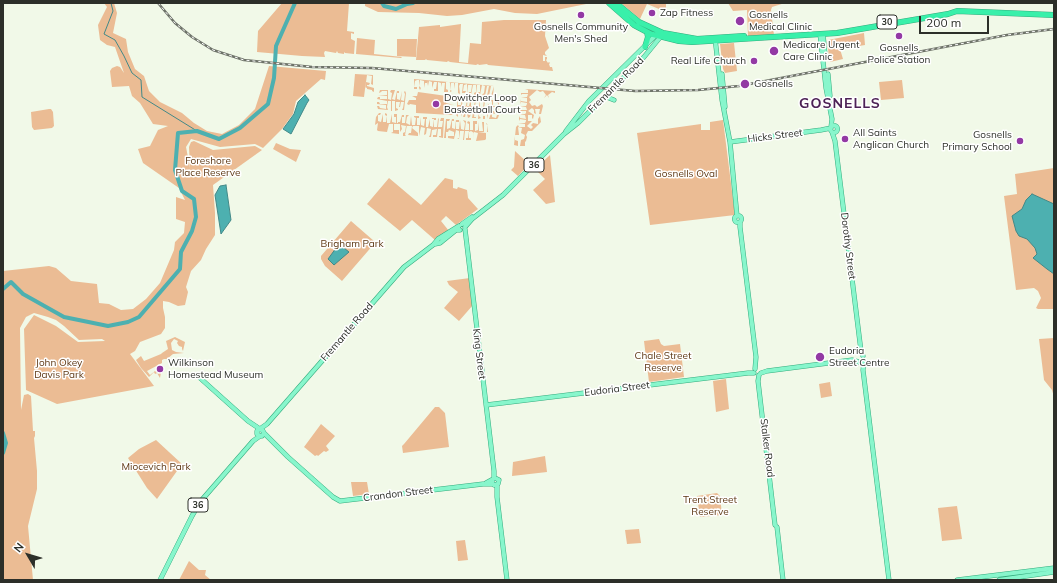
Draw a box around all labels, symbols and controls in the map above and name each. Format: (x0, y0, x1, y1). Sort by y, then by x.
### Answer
place label: Zap Fitness (660, 7, 713, 19)
marker: Zap Fitness (647, 8, 657, 18)
scale bar (921, 8, 991, 34)
place label: Gosnells Medical Clinic (749, 9, 812, 32)
marker: Gosnells Community Men's Shed (576, 10, 586, 20)
marker: Gosnells Medical Clinic (734, 15, 746, 27)
road number: 30 (877, 15, 897, 29)
text: 200 m (926, 15, 961, 30)
place label: Gosnells Community Men's Shed (534, 21, 628, 44)
marker: Gosnells Police Station (894, 31, 904, 41)
place label: Medicare Urgent Care Clinic (783, 39, 860, 62)
place label: Gosnells Police Station (868, 42, 930, 66)
marker: Medicare Urgent Care Clinic (768, 45, 780, 57)
street label: Fremantle Road (586, 55, 646, 115)
place label: Real Life Church (671, 55, 746, 67)
marker: Real Life Church (749, 56, 759, 66)
marker: Gosnells (739, 78, 751, 90)
place label: Gosnells (754, 78, 793, 90)
place label: Dowitcher Loop Basketball Court (444, 92, 520, 116)
district label: GOSNELLS (799, 96, 881, 112)
marker: Dowitcher Loop Basketball Court (431, 99, 441, 109)
street label: Hicks Street (747, 127, 803, 145)
place label: All Saints Anglican Church (853, 127, 929, 150)
place label: Gosnells Primary School (942, 129, 1012, 152)
marker: All Saints Anglican Church (840, 134, 850, 144)
marker: Gosnells Primary School (1015, 136, 1025, 146)
park label: Foreshore Place Reserve (175, 155, 241, 178)
road number: 36 (524, 158, 544, 172)
park label: Gosnells Oval (655, 168, 717, 180)
street label: Dorothy Street (838, 212, 858, 280)
park label: Brigham Park (320, 238, 384, 250)
street label: Fremantle Road (318, 300, 376, 364)
street label: King Street (470, 328, 488, 380)
place label: Eudoria Street Centre (829, 345, 890, 368)
park label: Chale Street Reserve (635, 350, 691, 374)
marker: Eudoria Street Centre (814, 351, 826, 363)
park label: John Okey Davis Park (34, 357, 84, 380)
place label: Wilkinson Homestead Museum (168, 357, 263, 380)
marker: Wilkinson Homestead Museum (155, 364, 165, 374)
street label: Eudoria Street (584, 379, 650, 399)
street label: Stalker Road (757, 418, 777, 478)
park label: Miocevich Park (121, 461, 191, 473)
street label: Crandon Street (362, 484, 434, 504)
park label: Trent Street Reserve (683, 494, 737, 518)
road number: 36 (188, 498, 208, 512)
north arrow (8, 535, 48, 575)
text: N (10, 540, 27, 555)

